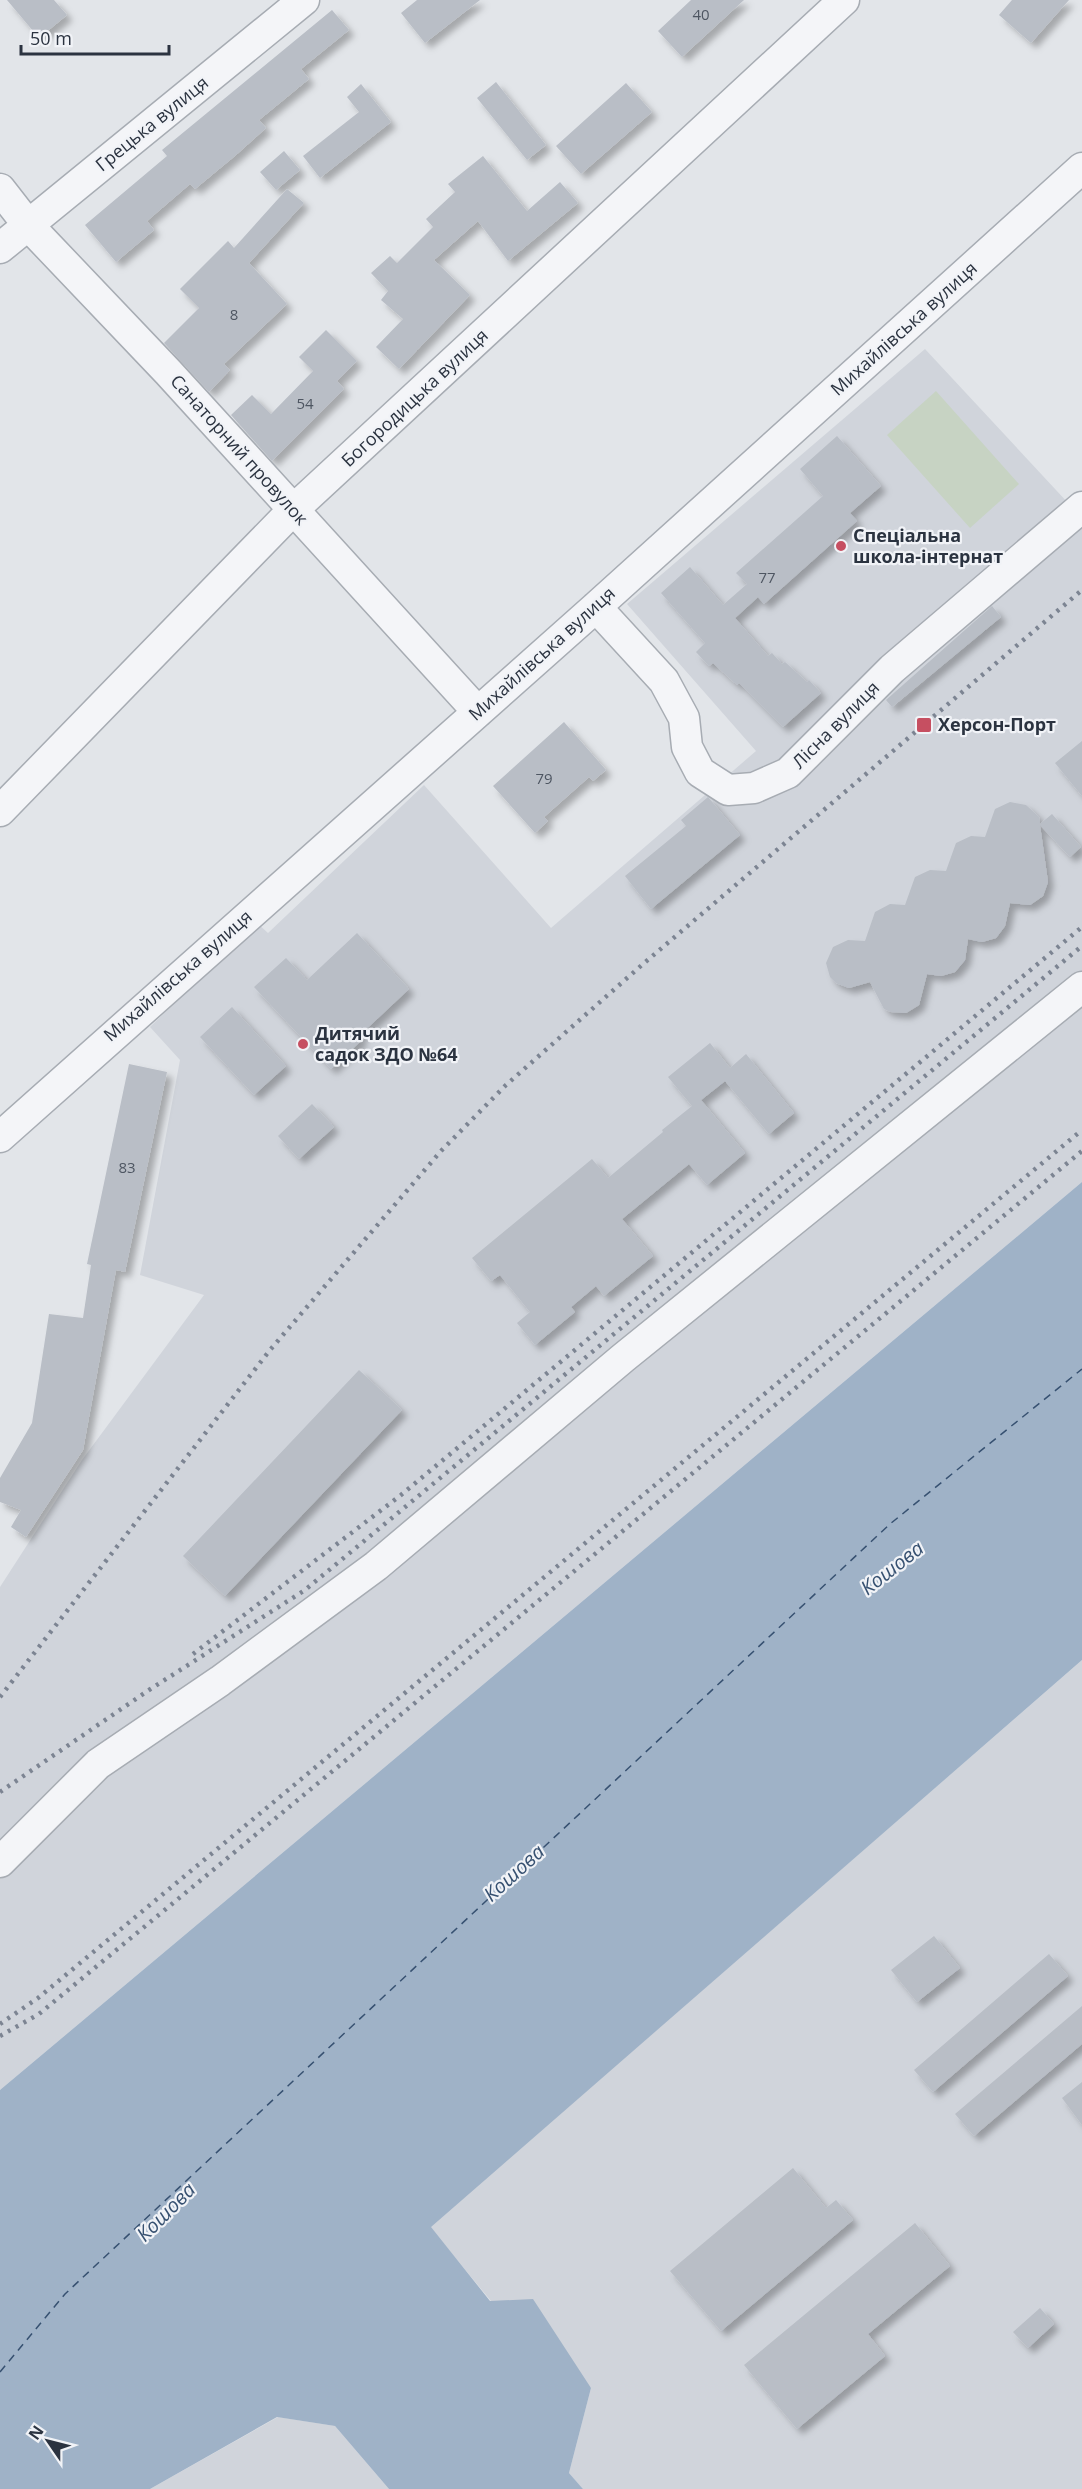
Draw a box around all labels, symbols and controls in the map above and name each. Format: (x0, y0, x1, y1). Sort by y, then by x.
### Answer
house number: 40 (692, 4, 710, 24)
scale bar (21, 18, 170, 56)
text: 50 m (30, 26, 72, 50)
street label: Грецька вулиця (90, 70, 213, 176)
street label: Михайлівська вулиця (825, 256, 982, 400)
house number: 8 (230, 304, 238, 324)
street label: Богородицька вулиця (336, 323, 493, 472)
street label: Санаторний провулок (166, 369, 314, 530)
house number: 54 (296, 393, 314, 413)
place label: Спеціальна школа-інтернат (853, 523, 1003, 568)
marker: Спеціальна школа-інтернат (834, 539, 848, 553)
house number: 77 (758, 567, 776, 587)
street label: Михайлівська вулиця (463, 581, 620, 725)
street label: Лісна вулиця (786, 675, 884, 773)
place label: Херсон-Порт (938, 712, 1056, 736)
marker: Херсон-Порт (915, 716, 933, 734)
house number: 79 (535, 768, 553, 788)
street label: Михайлівська вулиця (98, 904, 257, 1046)
place label: Дитячий садок ЗДО №64 (315, 1021, 458, 1066)
marker: Дитячий садок ЗДО №64 (296, 1037, 310, 1051)
house number: 83 (118, 1157, 136, 1177)
water label: Кошова (855, 1534, 929, 1601)
water label: Кошова (477, 1838, 550, 1907)
water label: Кошова (130, 2176, 201, 2247)
north arrow (18, 2411, 78, 2471)
text: N (23, 2421, 48, 2444)

